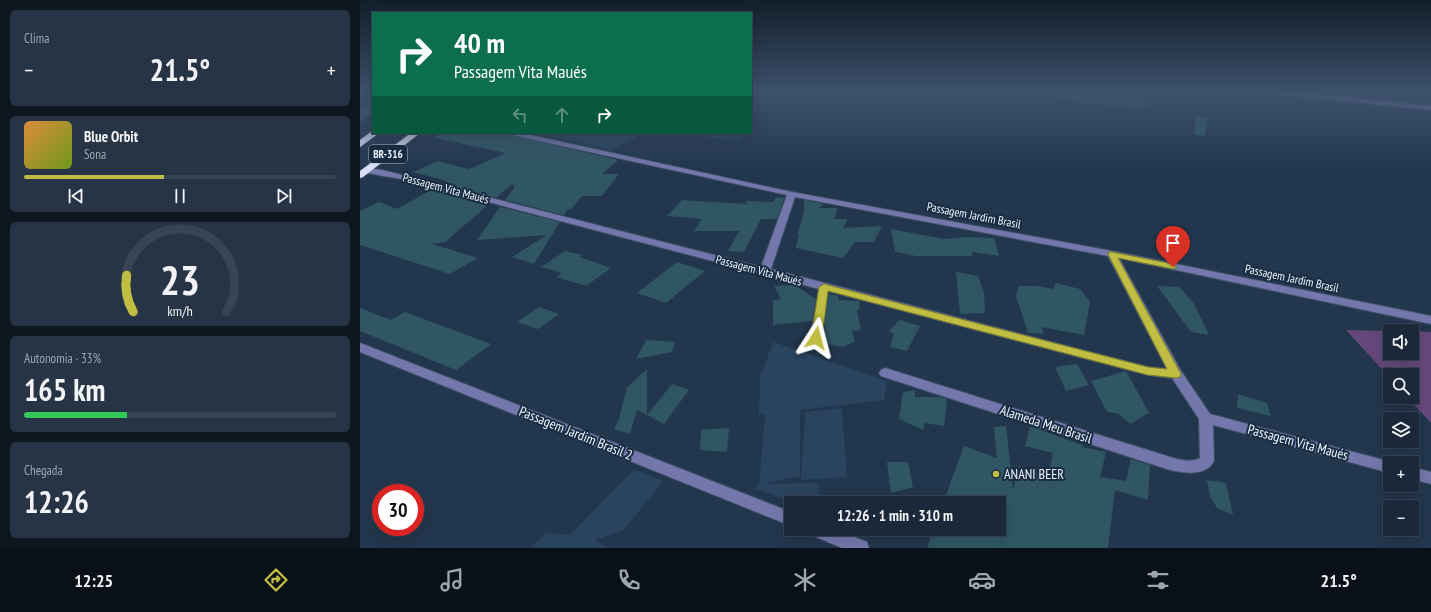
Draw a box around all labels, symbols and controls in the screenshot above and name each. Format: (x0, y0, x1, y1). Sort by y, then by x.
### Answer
text: 40 m (454, 24, 505, 61)
icon: right (388, 28, 440, 80)
text: Clima (24, 30, 49, 47)
text: 21.5° (150, 50, 210, 89)
text: − (24, 56, 33, 84)
text: + (327, 56, 336, 84)
text: Passagem Vita Maués (454, 60, 587, 83)
icon: left (509, 104, 531, 126)
icon: ahead (551, 104, 573, 126)
icon: right (593, 104, 615, 126)
text: Blue Orbit (84, 127, 138, 146)
road number: BR-316 (369, 145, 407, 163)
text: Sona (84, 146, 106, 163)
street label: Passagem Vita Maués (401, 169, 491, 207)
icon: previous (65, 185, 87, 207)
icon: pause (169, 185, 191, 207)
icon: next (273, 185, 295, 207)
street label: Passagem Jardim Brasil (926, 199, 1023, 232)
pin (1156, 226, 1190, 267)
icon: arrive (1162, 232, 1184, 254)
street label: Passagem Vita Maués (714, 251, 804, 289)
text: 23 (160, 253, 200, 306)
street label: Passagem Jardim Brasil (1244, 261, 1341, 295)
text: km/h (167, 301, 193, 320)
position arrow (795, 317, 837, 359)
map controls (1383, 324, 1419, 536)
button: sound (1383, 324, 1419, 360)
text: Autonomia · 33% (24, 350, 101, 367)
button: search (1383, 368, 1419, 404)
text: 165 km (24, 370, 105, 409)
street label: Alameda Meu Brasil (998, 401, 1095, 448)
street label: Passagem Jardim Brasil 2 (517, 402, 635, 464)
button: layers (1383, 412, 1419, 448)
street label: Passagem Vita Maués (1246, 420, 1350, 464)
button: + (1383, 456, 1419, 492)
text: Chegada (24, 462, 63, 479)
place label: ANANI BEER (1004, 465, 1064, 483)
marker: ANANI BEER (991, 469, 1001, 479)
text: 12:26 (24, 482, 89, 521)
speed limit sign: 30 (372, 484, 424, 536)
button: − (1383, 500, 1419, 536)
text: 12:26 · 1 min · 310 m (837, 506, 953, 525)
icon: directions (262, 566, 290, 594)
icon: music (438, 566, 466, 594)
icon: phone (615, 566, 643, 594)
icon: climate (791, 566, 819, 594)
icon: car (968, 566, 996, 594)
icon: filters (1144, 566, 1172, 594)
text: 12:25 (74, 569, 113, 592)
text: 21.5° (1321, 569, 1357, 592)

